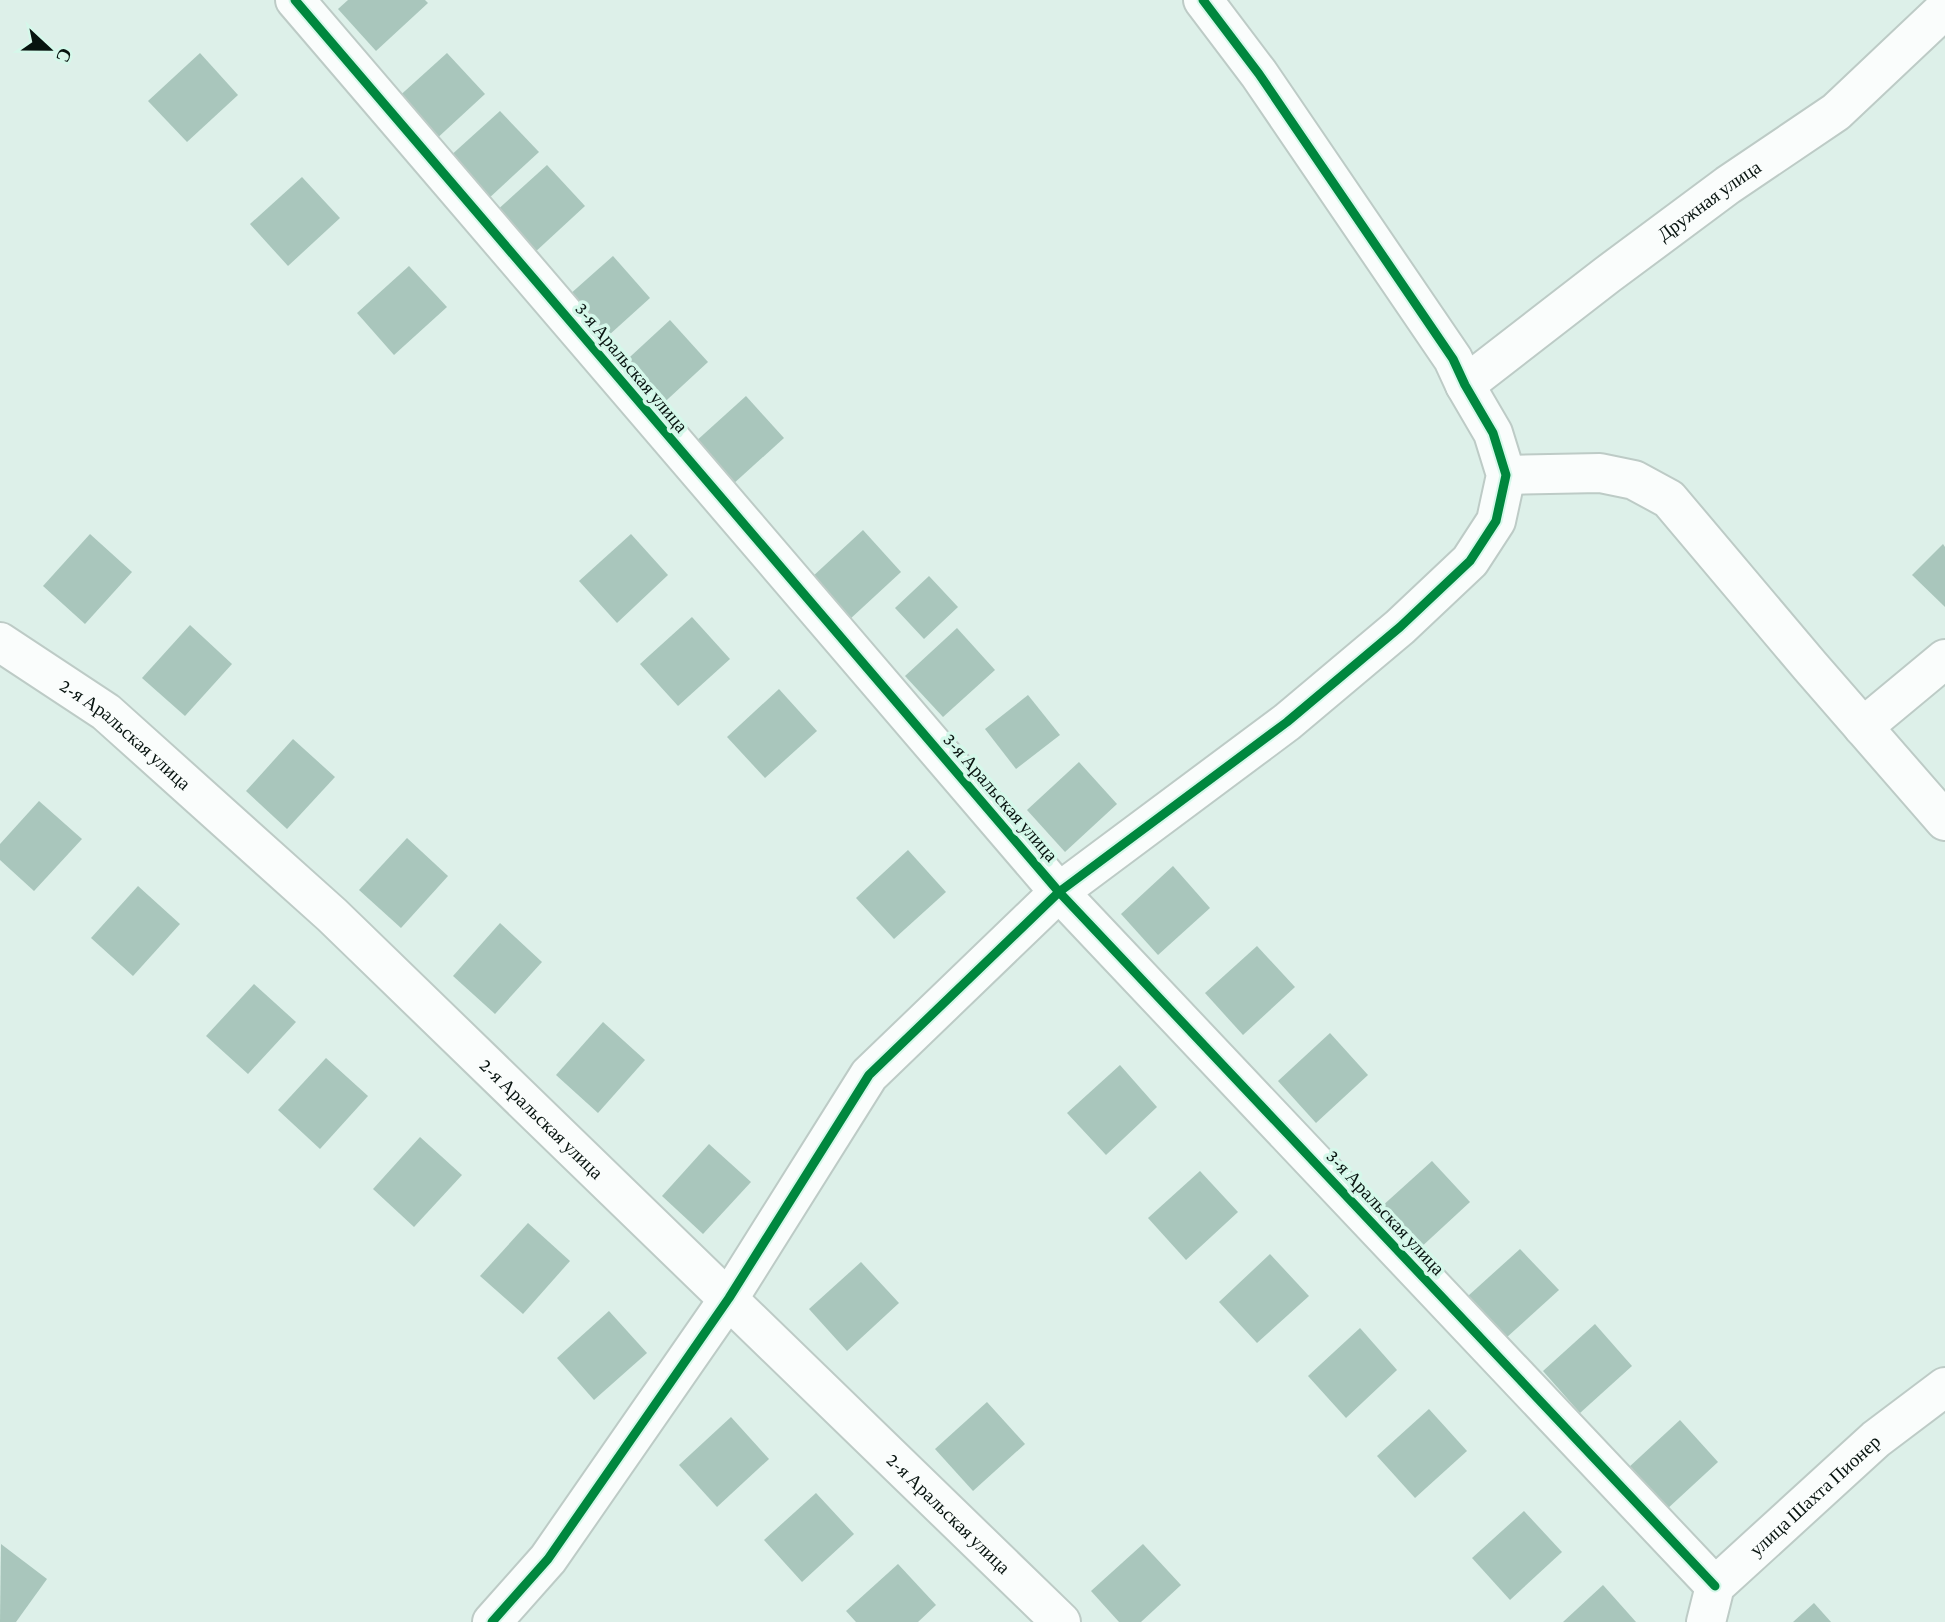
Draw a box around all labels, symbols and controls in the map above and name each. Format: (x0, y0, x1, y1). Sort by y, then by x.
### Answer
north arrow (14, 14, 84, 84)
text: С (52, 45, 77, 65)
street label: Дружная улица (1653, 156, 1765, 245)
street label: 3-я Аральская улица (571, 298, 692, 437)
street label: 2-я Аральская улица (56, 675, 195, 795)
street label: 3-я Аральская улица (939, 729, 1062, 866)
street label: 2-я Аральская улица (475, 1054, 608, 1184)
street label: 3-я Аральская улица (1322, 1145, 1449, 1280)
street label: улица Шахта Пионер (1745, 1431, 1885, 1560)
street label: 2-я Аральская улица (882, 1449, 1015, 1578)

